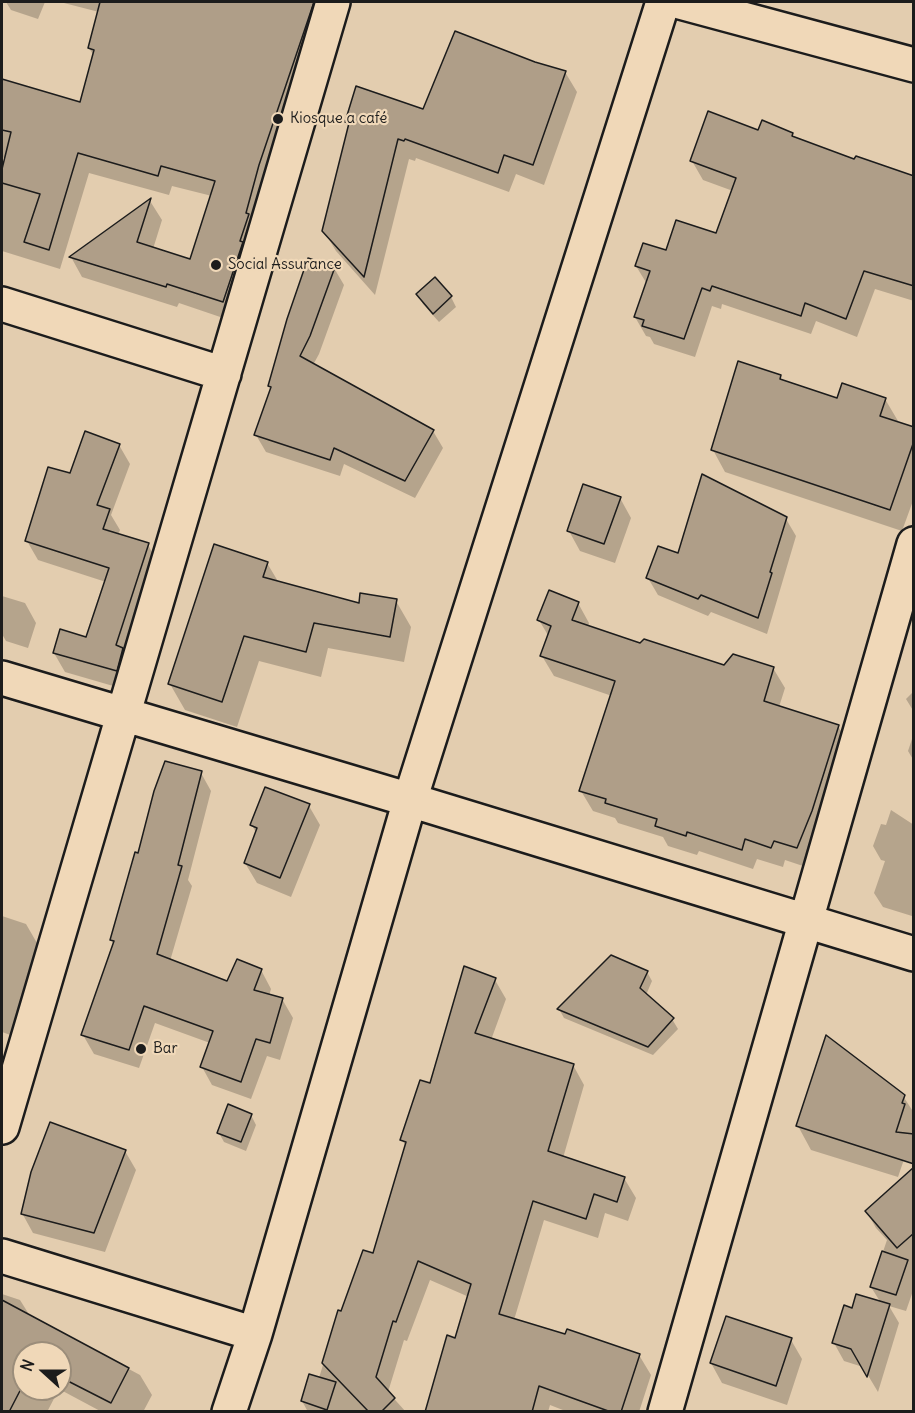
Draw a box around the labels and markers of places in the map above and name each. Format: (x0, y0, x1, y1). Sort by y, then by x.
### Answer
place label: Kiosque a café (290, 110, 387, 128)
marker: Kiosque a café (271, 112, 285, 126)
place label: Social Assurance (228, 256, 342, 274)
marker: Social Assurance (209, 258, 223, 272)
place label: Bar (153, 1040, 178, 1058)
marker: Bar (134, 1042, 148, 1056)

